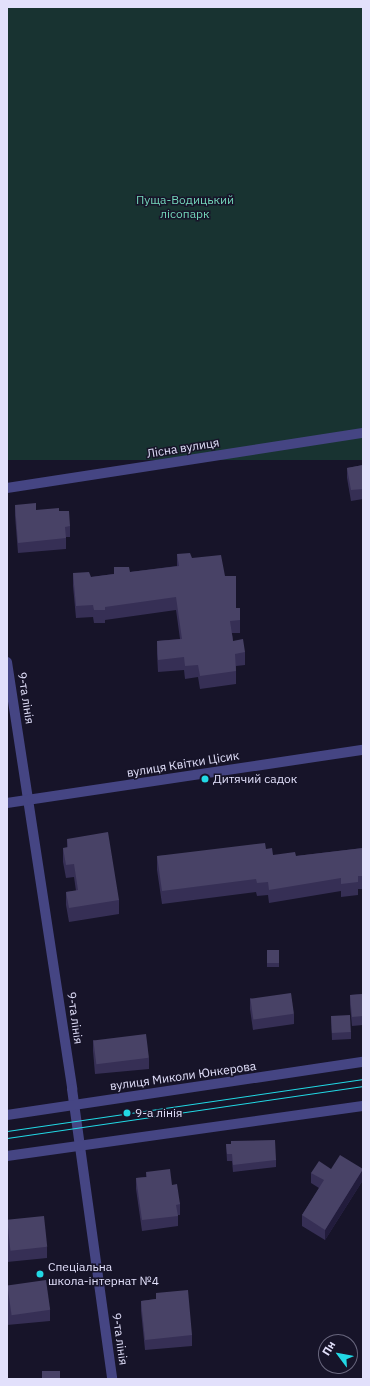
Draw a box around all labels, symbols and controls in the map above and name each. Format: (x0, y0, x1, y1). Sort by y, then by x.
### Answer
park label: Пуща-Водицький лісопарк (136, 193, 234, 221)
street label: Лісна вулиця (146, 435, 220, 461)
street label: 9-та лінія (15, 671, 37, 725)
street label: вулиця Квітки Цісик (126, 748, 240, 780)
place label: Дитячий садок (213, 772, 297, 786)
marker: Дитячий садок (200, 774, 210, 784)
street label: 9-та лінія (64, 991, 86, 1045)
street label: вулиця Миколи Юнкерова (109, 1059, 257, 1093)
place label: 9-а лінія (135, 1106, 182, 1120)
marker: 9-а лінія (122, 1108, 132, 1118)
place label: Спеціальна школа-інтернат №4 (48, 1260, 159, 1288)
marker: Спеціальна школа-інтернат №4 (35, 1269, 45, 1279)
street label: 9-та лінія (109, 1312, 131, 1366)
north arrow (318, 1334, 358, 1374)
text: Пн (319, 1338, 338, 1358)

